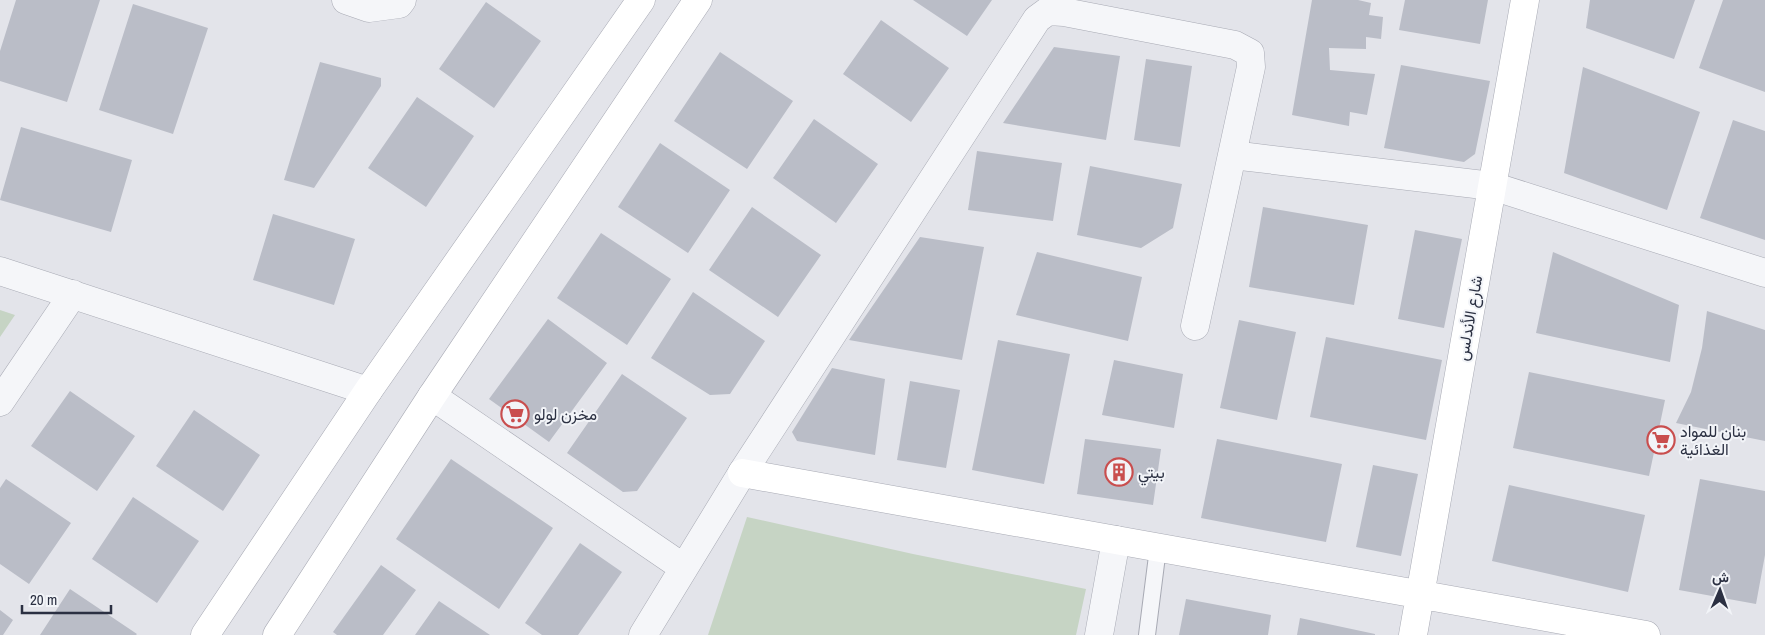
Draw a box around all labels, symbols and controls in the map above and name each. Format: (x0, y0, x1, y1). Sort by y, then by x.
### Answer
street label: شارع الأندلس (1451, 274, 1488, 362)
supermarket icon: مخزن لولو (500, 399, 530, 429)
place label: مخزن لولو (534, 403, 597, 425)
place label: بنان للمواد الغذائية (1680, 420, 1746, 460)
supermarket icon: بنان للمواد الغذائية (1646, 425, 1676, 455)
building icon: بيتي (1104, 457, 1134, 487)
place label: بيتي (1138, 461, 1165, 486)
north arrow (1695, 565, 1745, 615)
text: ش (1712, 568, 1729, 586)
scale bar (22, 582, 111, 614)
text: 20 m (30, 589, 57, 610)

